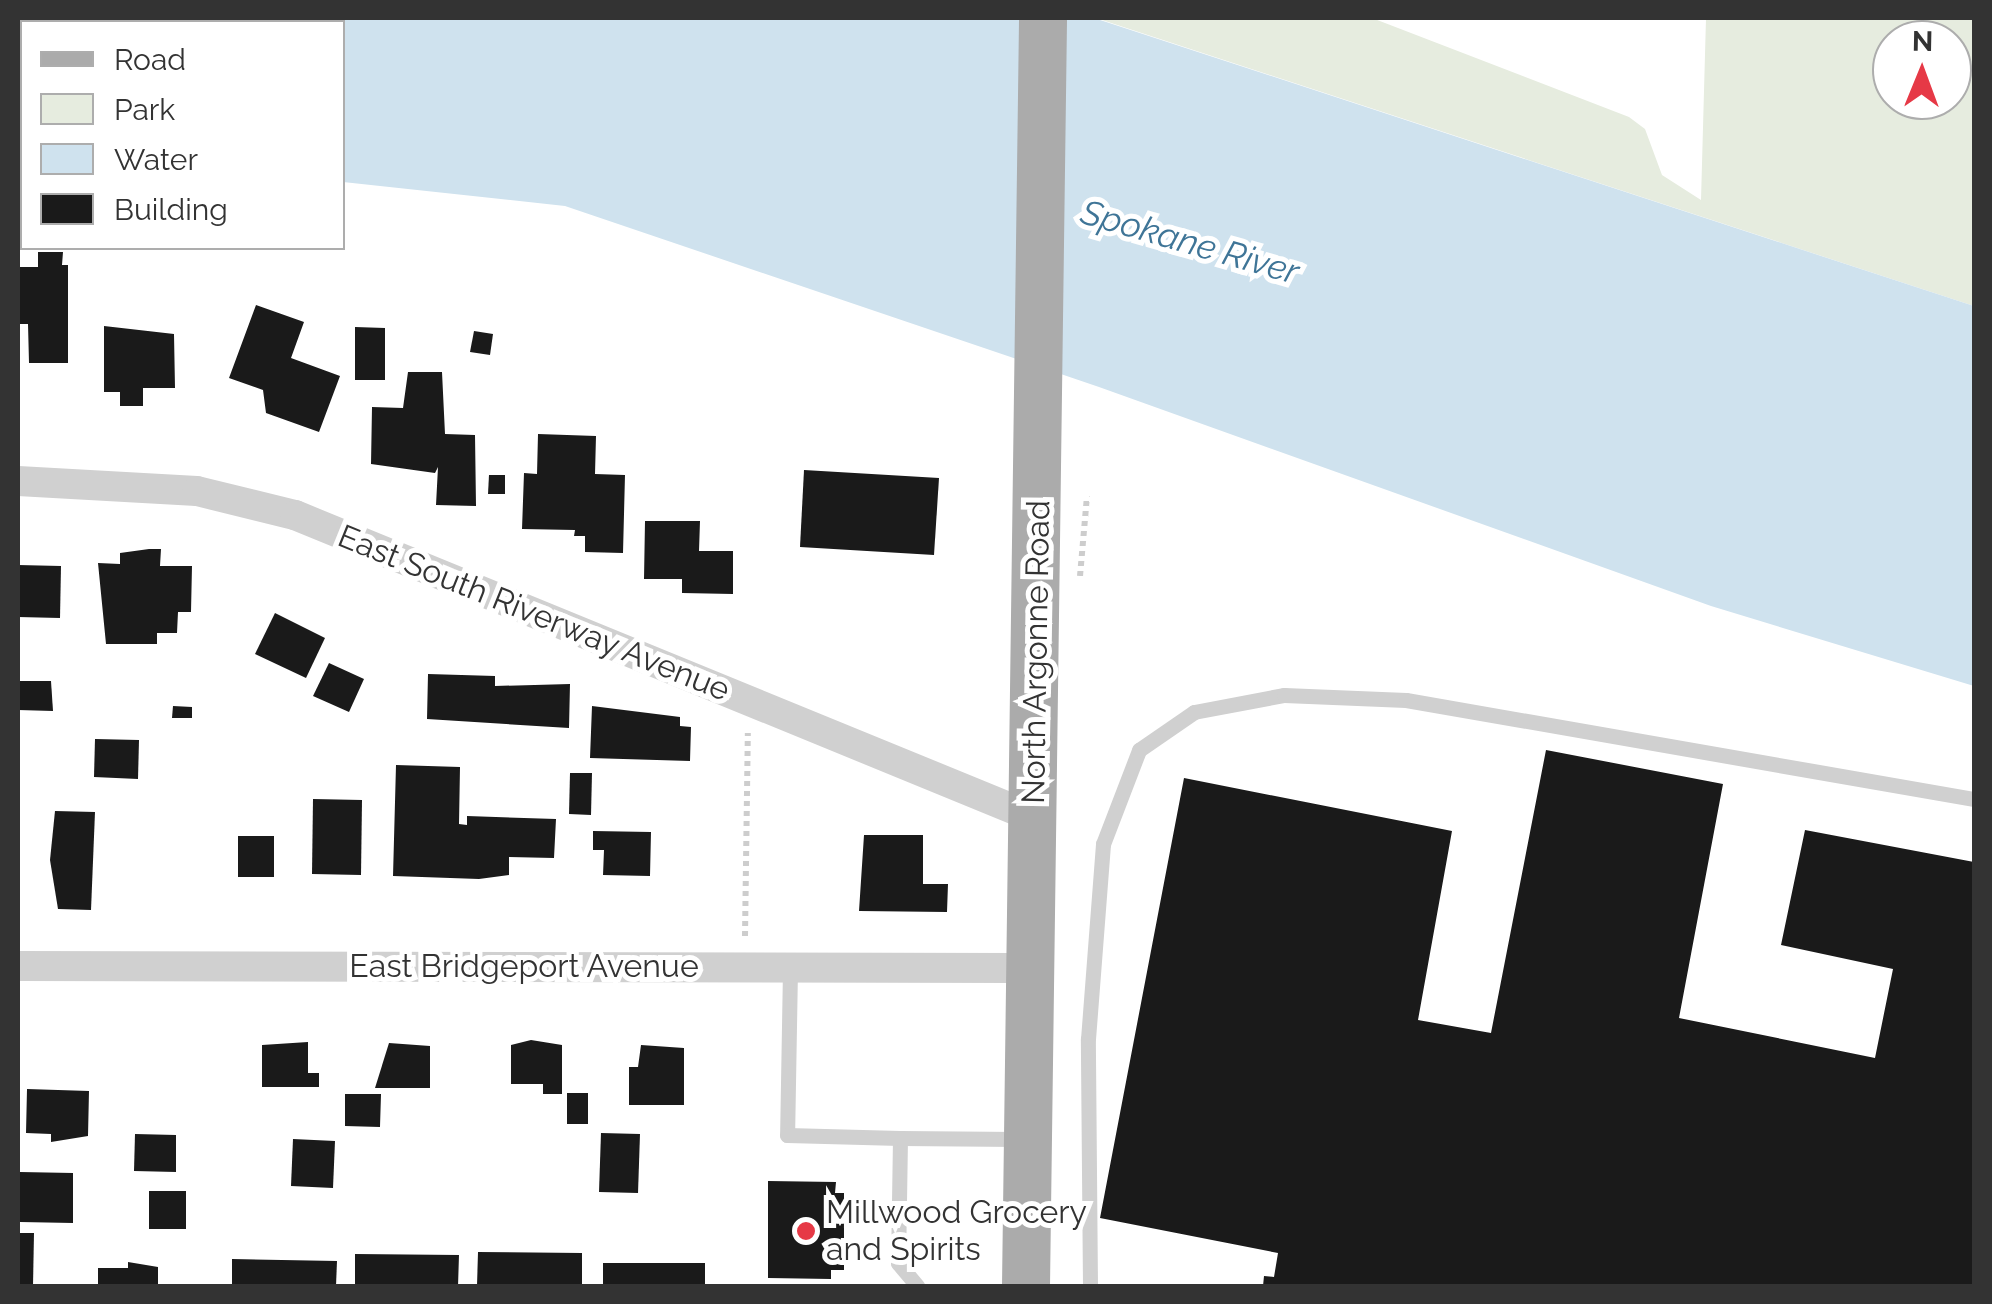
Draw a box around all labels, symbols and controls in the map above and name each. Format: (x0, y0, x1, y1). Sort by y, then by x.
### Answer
legend (20, 20, 345, 250)
north arrow (1872, 20, 1972, 120)
text: N (1912, 25, 1933, 58)
text: Road (114, 42, 186, 77)
text: Park (114, 92, 175, 127)
text: Water (114, 142, 198, 177)
water label: Spokane River (1076, 191, 1304, 293)
text: Building (114, 192, 228, 227)
street label: North Argonne Road (1014, 499, 1058, 805)
street label: East South Riverway Avenue (332, 516, 736, 710)
street label: East Bridgeport Avenue (349, 947, 699, 985)
place label: Millwood Grocery and Spirits (826, 1194, 1087, 1269)
marker: Millwood Grocery and Spirits (795, 1220, 817, 1242)

